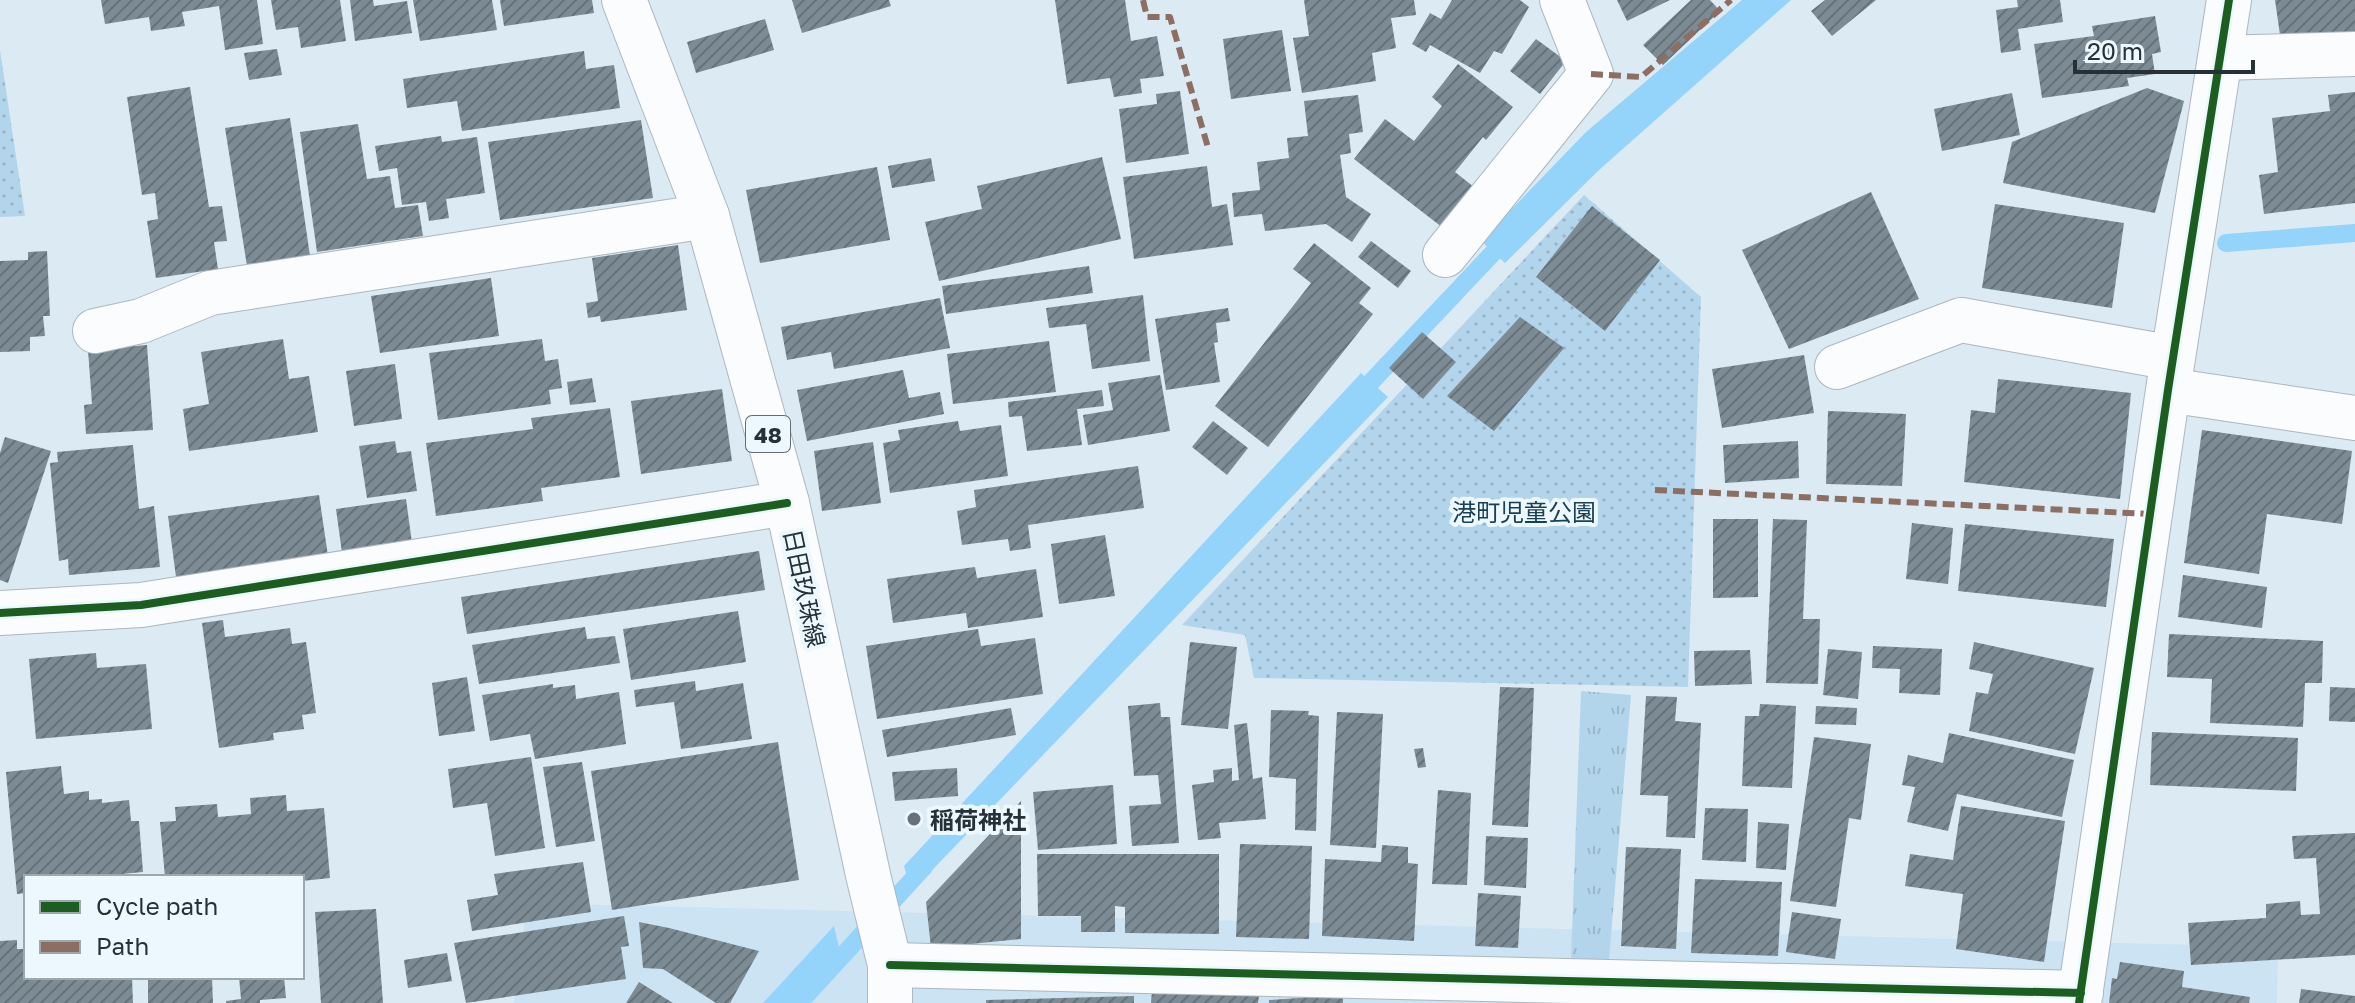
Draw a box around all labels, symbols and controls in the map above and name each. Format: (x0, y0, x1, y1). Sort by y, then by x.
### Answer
scale bar (2075, 24, 2253, 74)
text: 20 m (2087, 36, 2143, 65)
road number: 48 (746, 416, 790, 452)
park label: 港町児童公園 (1452, 497, 1596, 526)
street label: 日田玖珠線 (778, 526, 832, 650)
place label: 稲荷神社 (930, 805, 1026, 834)
marker: 稲荷神社 (905, 810, 923, 828)
legend (24, 875, 304, 979)
text: Cycle path (96, 891, 218, 920)
text: Path (96, 931, 149, 960)

